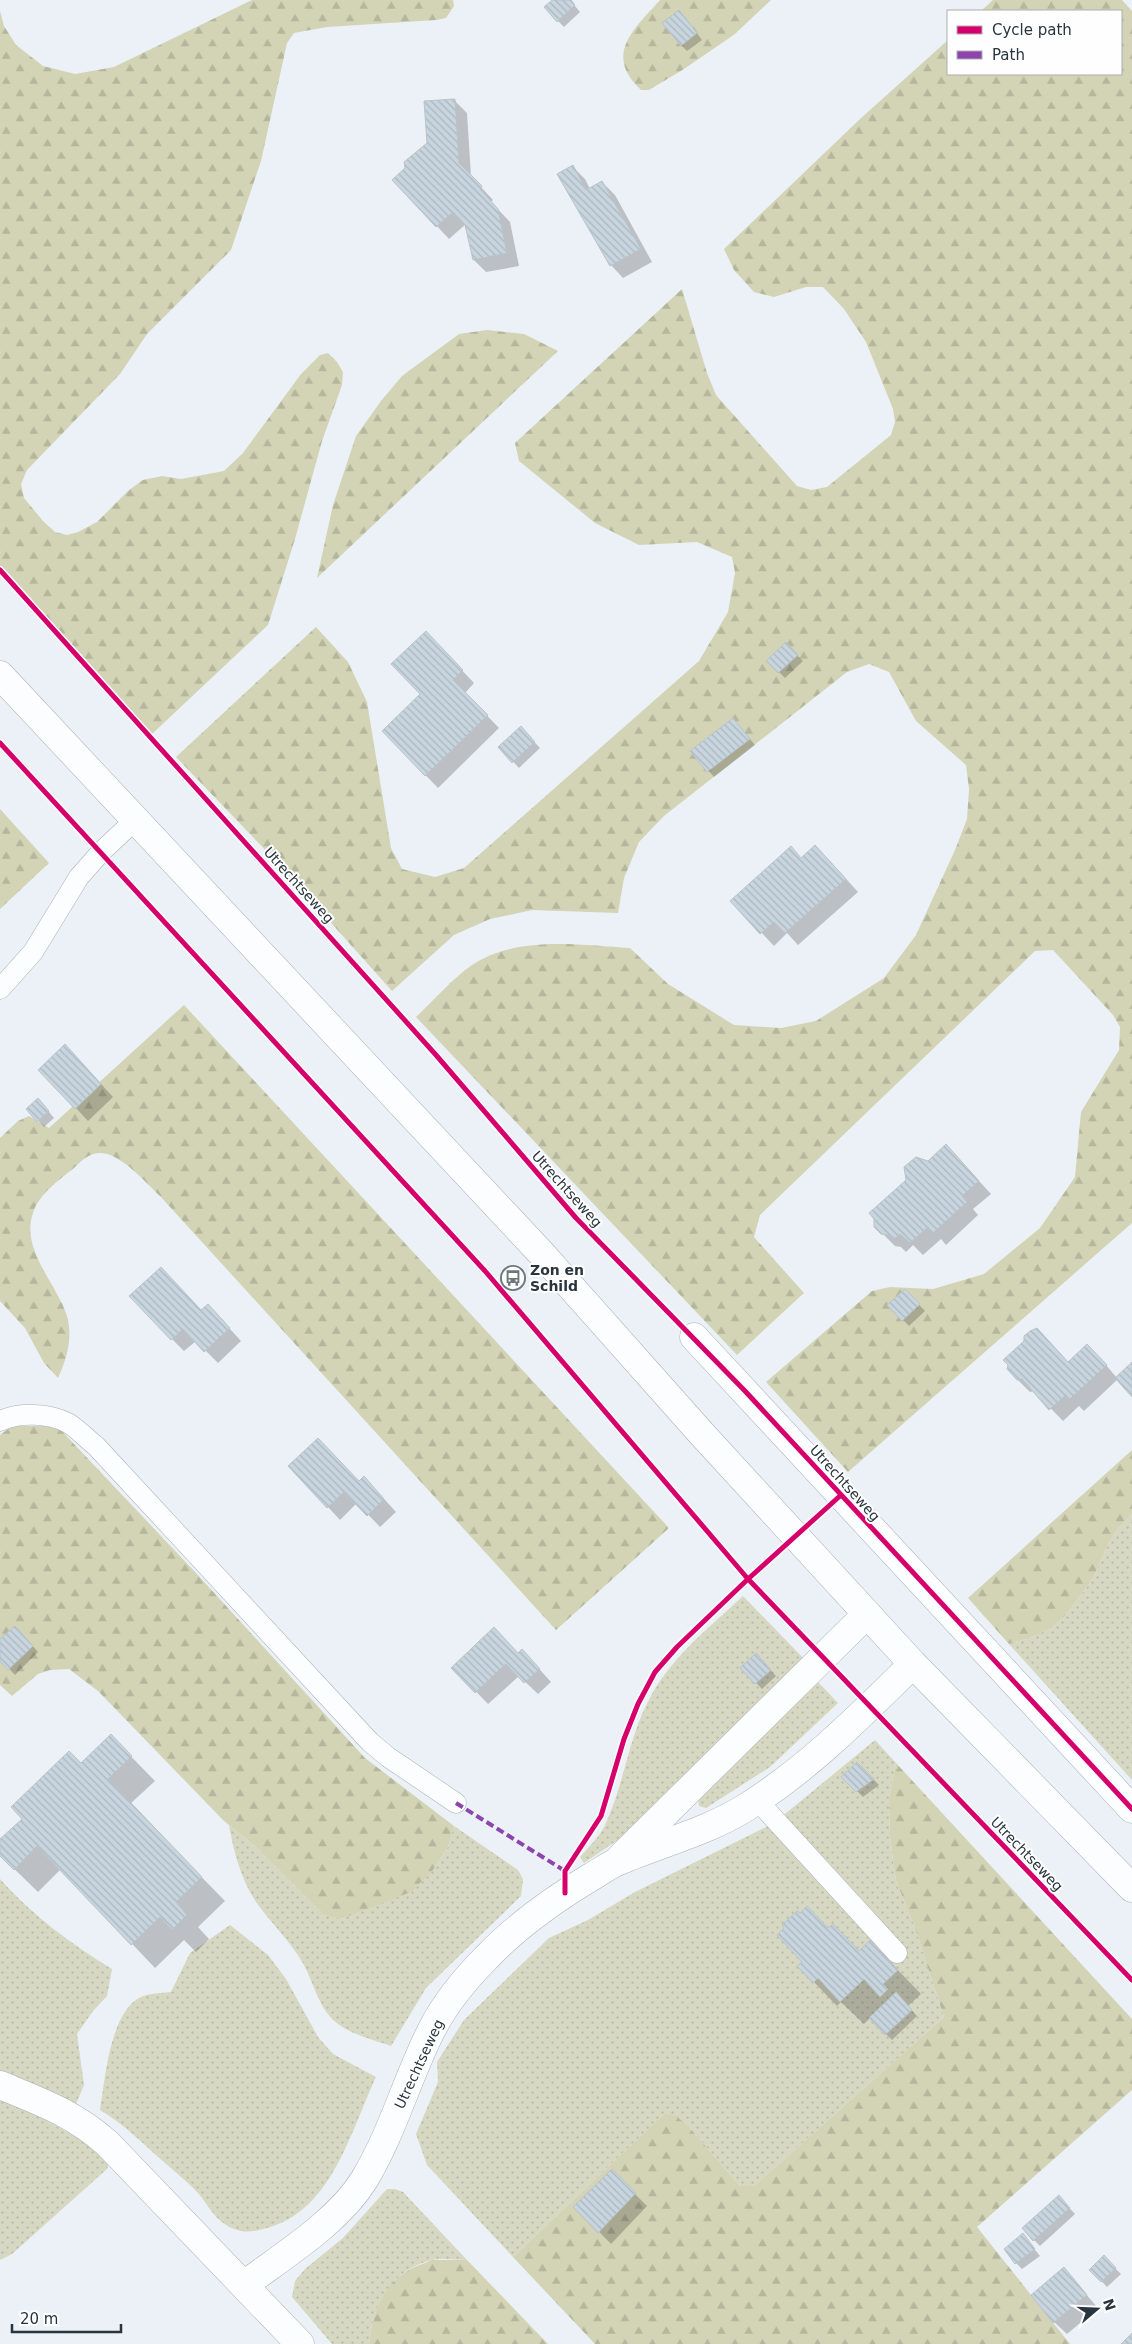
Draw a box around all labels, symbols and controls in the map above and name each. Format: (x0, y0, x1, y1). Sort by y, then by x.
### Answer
legend (947, 10, 1122, 75)
text: Cycle path (992, 21, 1072, 39)
text: Path (992, 46, 1025, 64)
street label: Utrechtseweg (261, 844, 337, 926)
street label: Utrechtseweg (529, 1148, 605, 1230)
place label: Zon en Schild (530, 1262, 584, 1294)
bus stop icon: Zon en Schild (500, 1265, 526, 1291)
street label: Utrechtseweg (807, 1442, 883, 1524)
street label: Utrechtseweg (988, 1814, 1066, 1894)
street label: Utrechtseweg (391, 2017, 447, 2111)
north arrow (1072, 2284, 1122, 2334)
text: N (1100, 2297, 1119, 2313)
scale bar (12, 2302, 121, 2334)
text: 20 m (20, 2310, 58, 2328)

